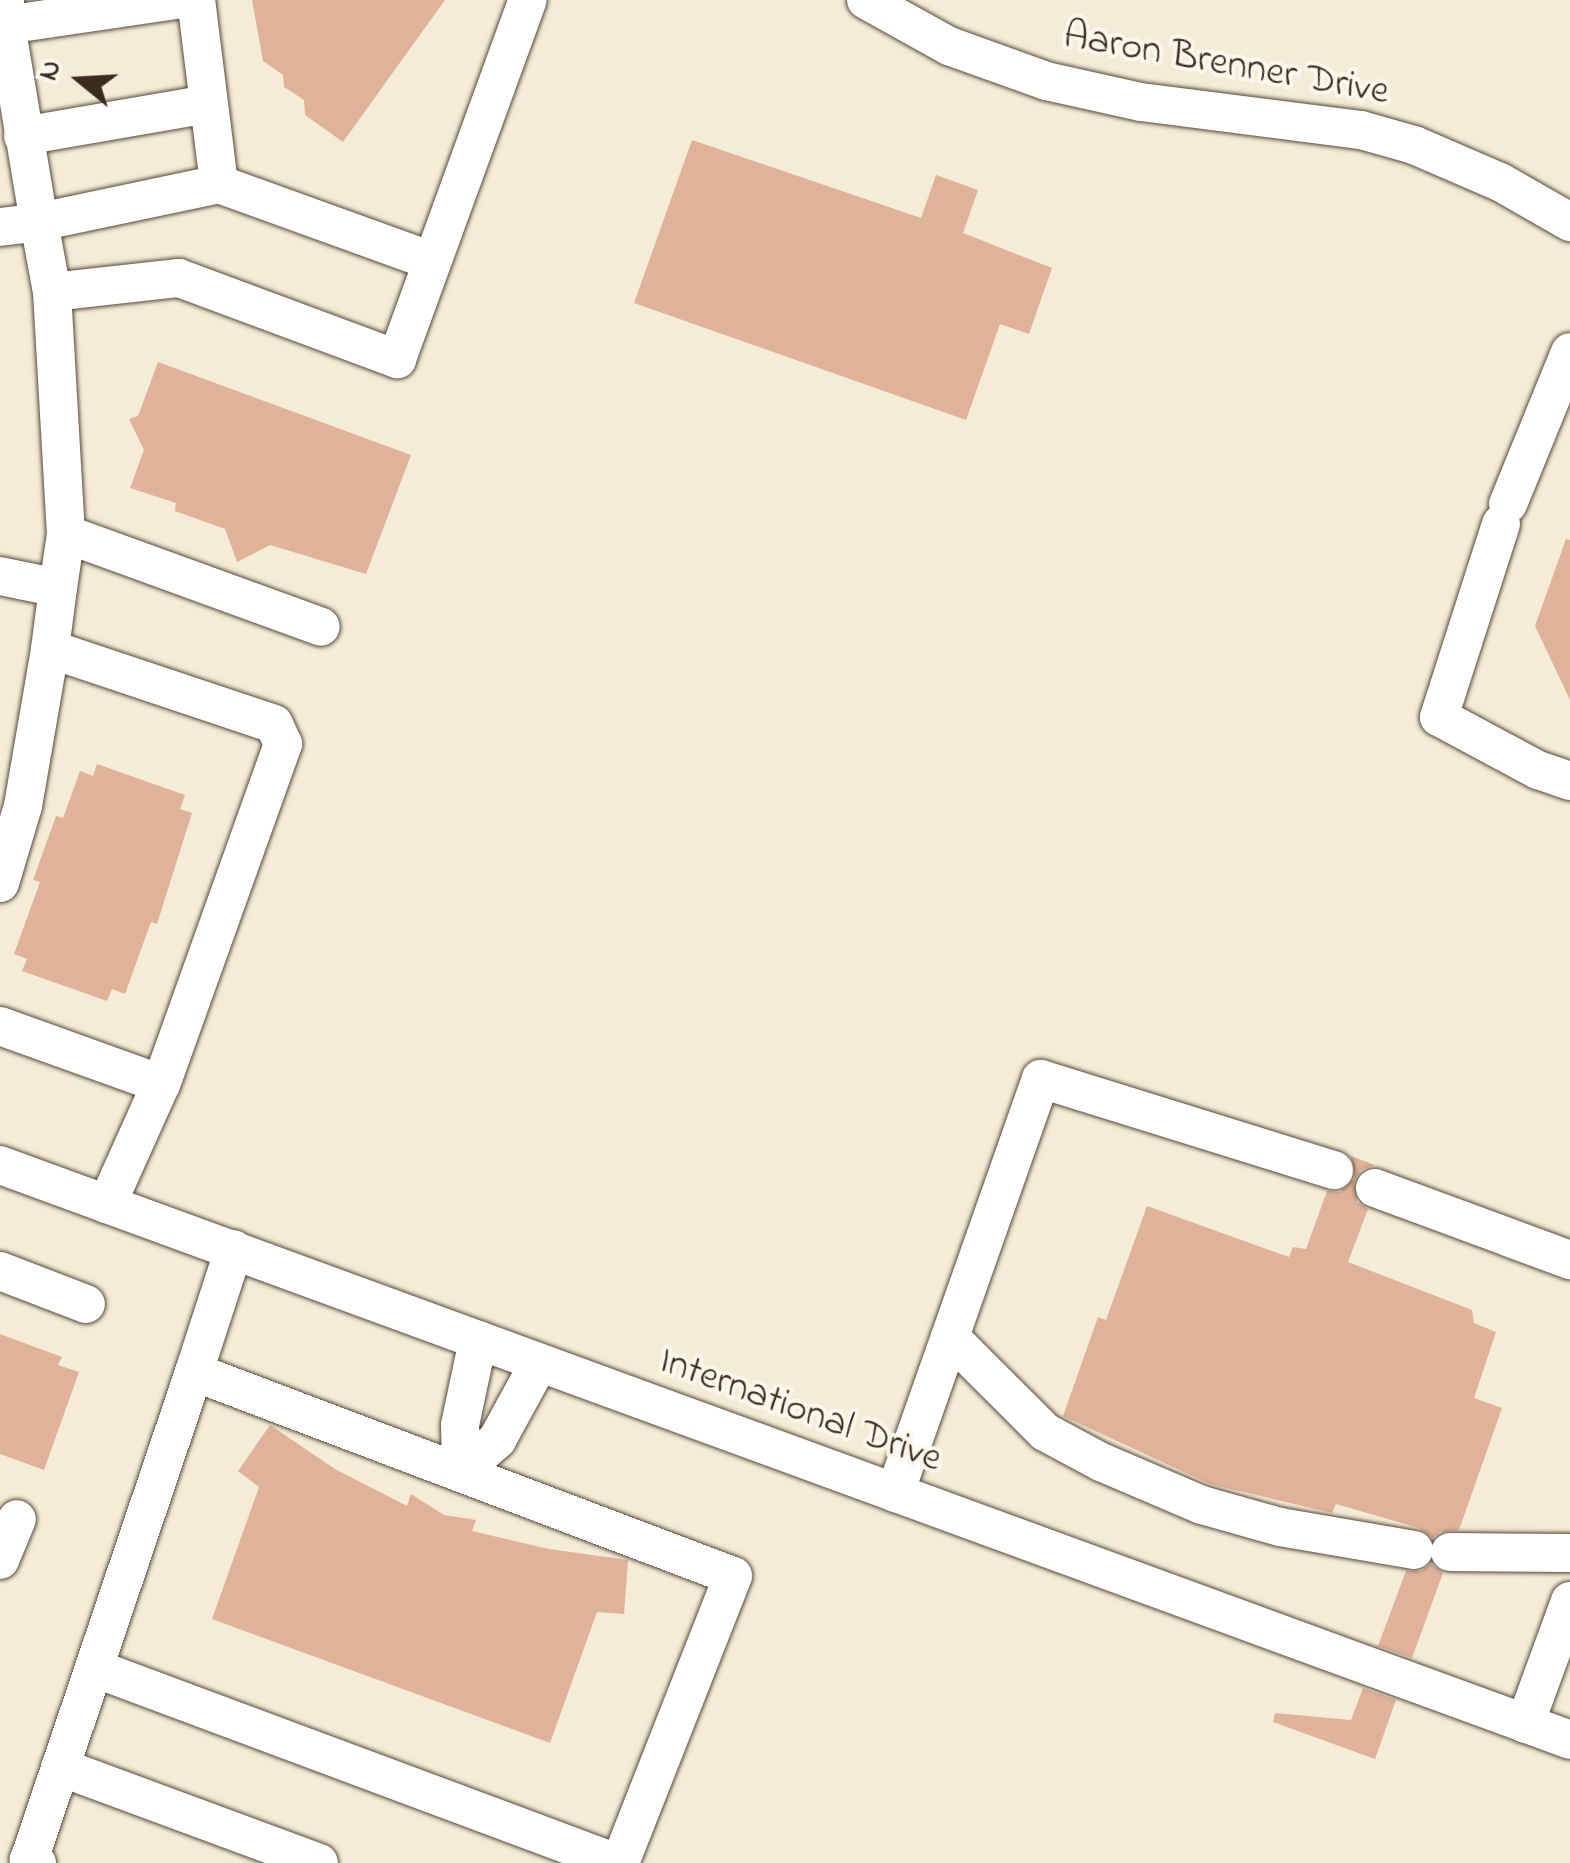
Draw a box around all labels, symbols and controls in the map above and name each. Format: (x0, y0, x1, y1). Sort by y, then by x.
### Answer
street label: Aaron Brenner Drive (1059, 13, 1393, 117)
north arrow (30, 30, 130, 130)
text: N (29, 55, 73, 86)
street label: International Drive (652, 1338, 948, 1484)

